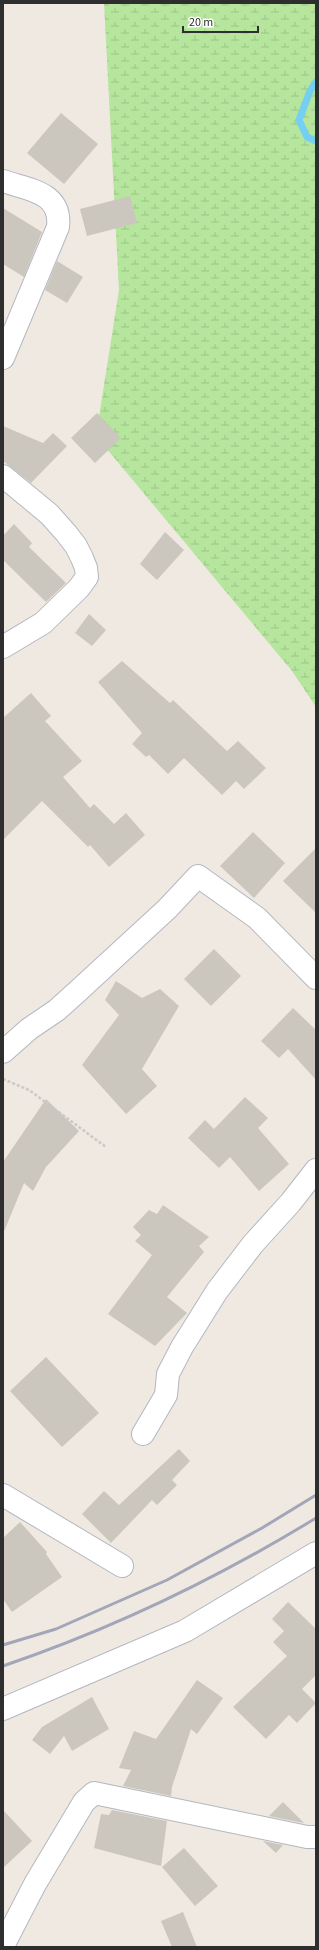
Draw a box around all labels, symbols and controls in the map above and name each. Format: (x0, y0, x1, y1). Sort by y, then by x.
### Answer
scale bar (183, 8, 258, 34)
text: 20 m (189, 14, 213, 31)

